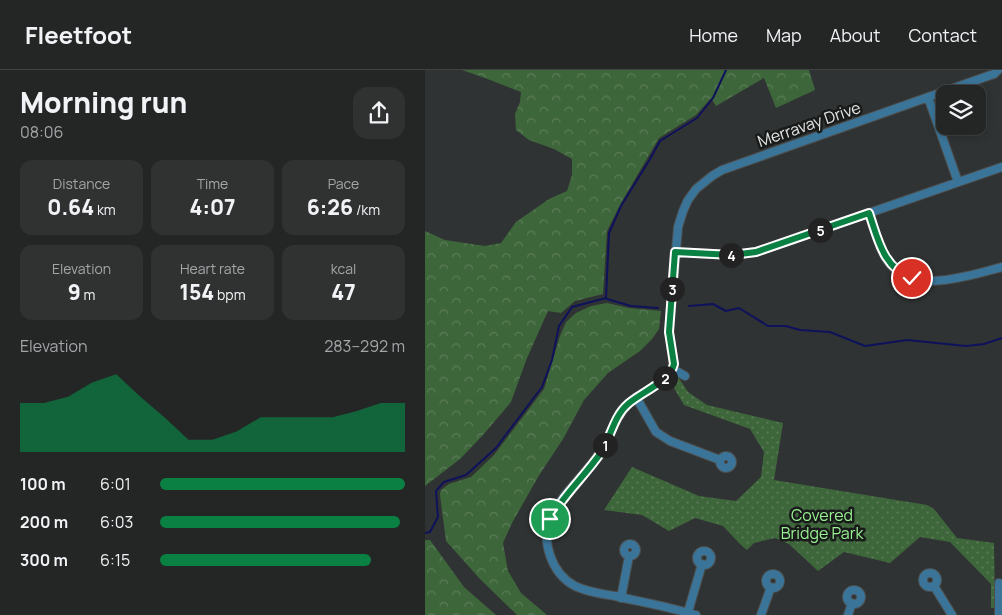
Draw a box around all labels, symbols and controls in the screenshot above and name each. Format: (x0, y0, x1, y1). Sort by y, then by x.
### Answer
text: Fleetfoot (25, 18, 132, 51)
text: Home (689, 23, 738, 47)
text: Map (766, 23, 802, 47)
text: About (830, 23, 880, 47)
text: Contact (908, 23, 977, 47)
text: Morning run (20, 83, 187, 121)
map controls (936, 85, 986, 135)
button: layers (936, 85, 986, 135)
button: share (353, 87, 405, 139)
street label: Merravay Drive (755, 96, 863, 152)
text: 08:06 (20, 121, 64, 143)
text: Distance (53, 174, 110, 193)
text: Time (197, 174, 228, 193)
text: Pace (328, 174, 359, 193)
text: 0.64 (47, 193, 94, 221)
text: 4:07 (190, 193, 236, 221)
text: 6:26 (307, 193, 353, 221)
text: km (94, 200, 116, 219)
text: /km (353, 200, 380, 219)
pin: 5 (807, 218, 833, 242)
text: 5 (816, 221, 825, 240)
pin: 4 (719, 242, 743, 268)
text: 4 (727, 246, 736, 265)
pin (891, 257, 933, 299)
text: Elevation (52, 259, 111, 278)
text: Heart rate (180, 259, 245, 278)
text: kcal (331, 259, 356, 278)
icon: check (898, 264, 926, 292)
pin: 3 (659, 276, 685, 302)
text: 9 (68, 278, 81, 306)
text: 154 (179, 278, 214, 306)
text: 47 (331, 278, 356, 306)
text: 3 (668, 280, 677, 299)
text: m (81, 285, 95, 304)
text: bpm (214, 285, 246, 304)
text: Elevation (20, 335, 88, 357)
text: 283–292 m (324, 335, 405, 357)
pin: 2 (653, 366, 677, 390)
text: 2 (661, 369, 670, 388)
pin: 1 (593, 432, 617, 458)
text: 1 (602, 436, 609, 455)
text: 100 m (20, 473, 66, 495)
text: 6:01 (100, 473, 131, 495)
pin (529, 498, 571, 540)
park label: Covered Bridge Park (781, 504, 864, 544)
icon: arrive (536, 505, 564, 533)
text: 200 m (20, 511, 68, 533)
text: 6:03 (100, 511, 133, 533)
text: 300 m (20, 549, 68, 571)
text: 6:15 (100, 549, 130, 571)

